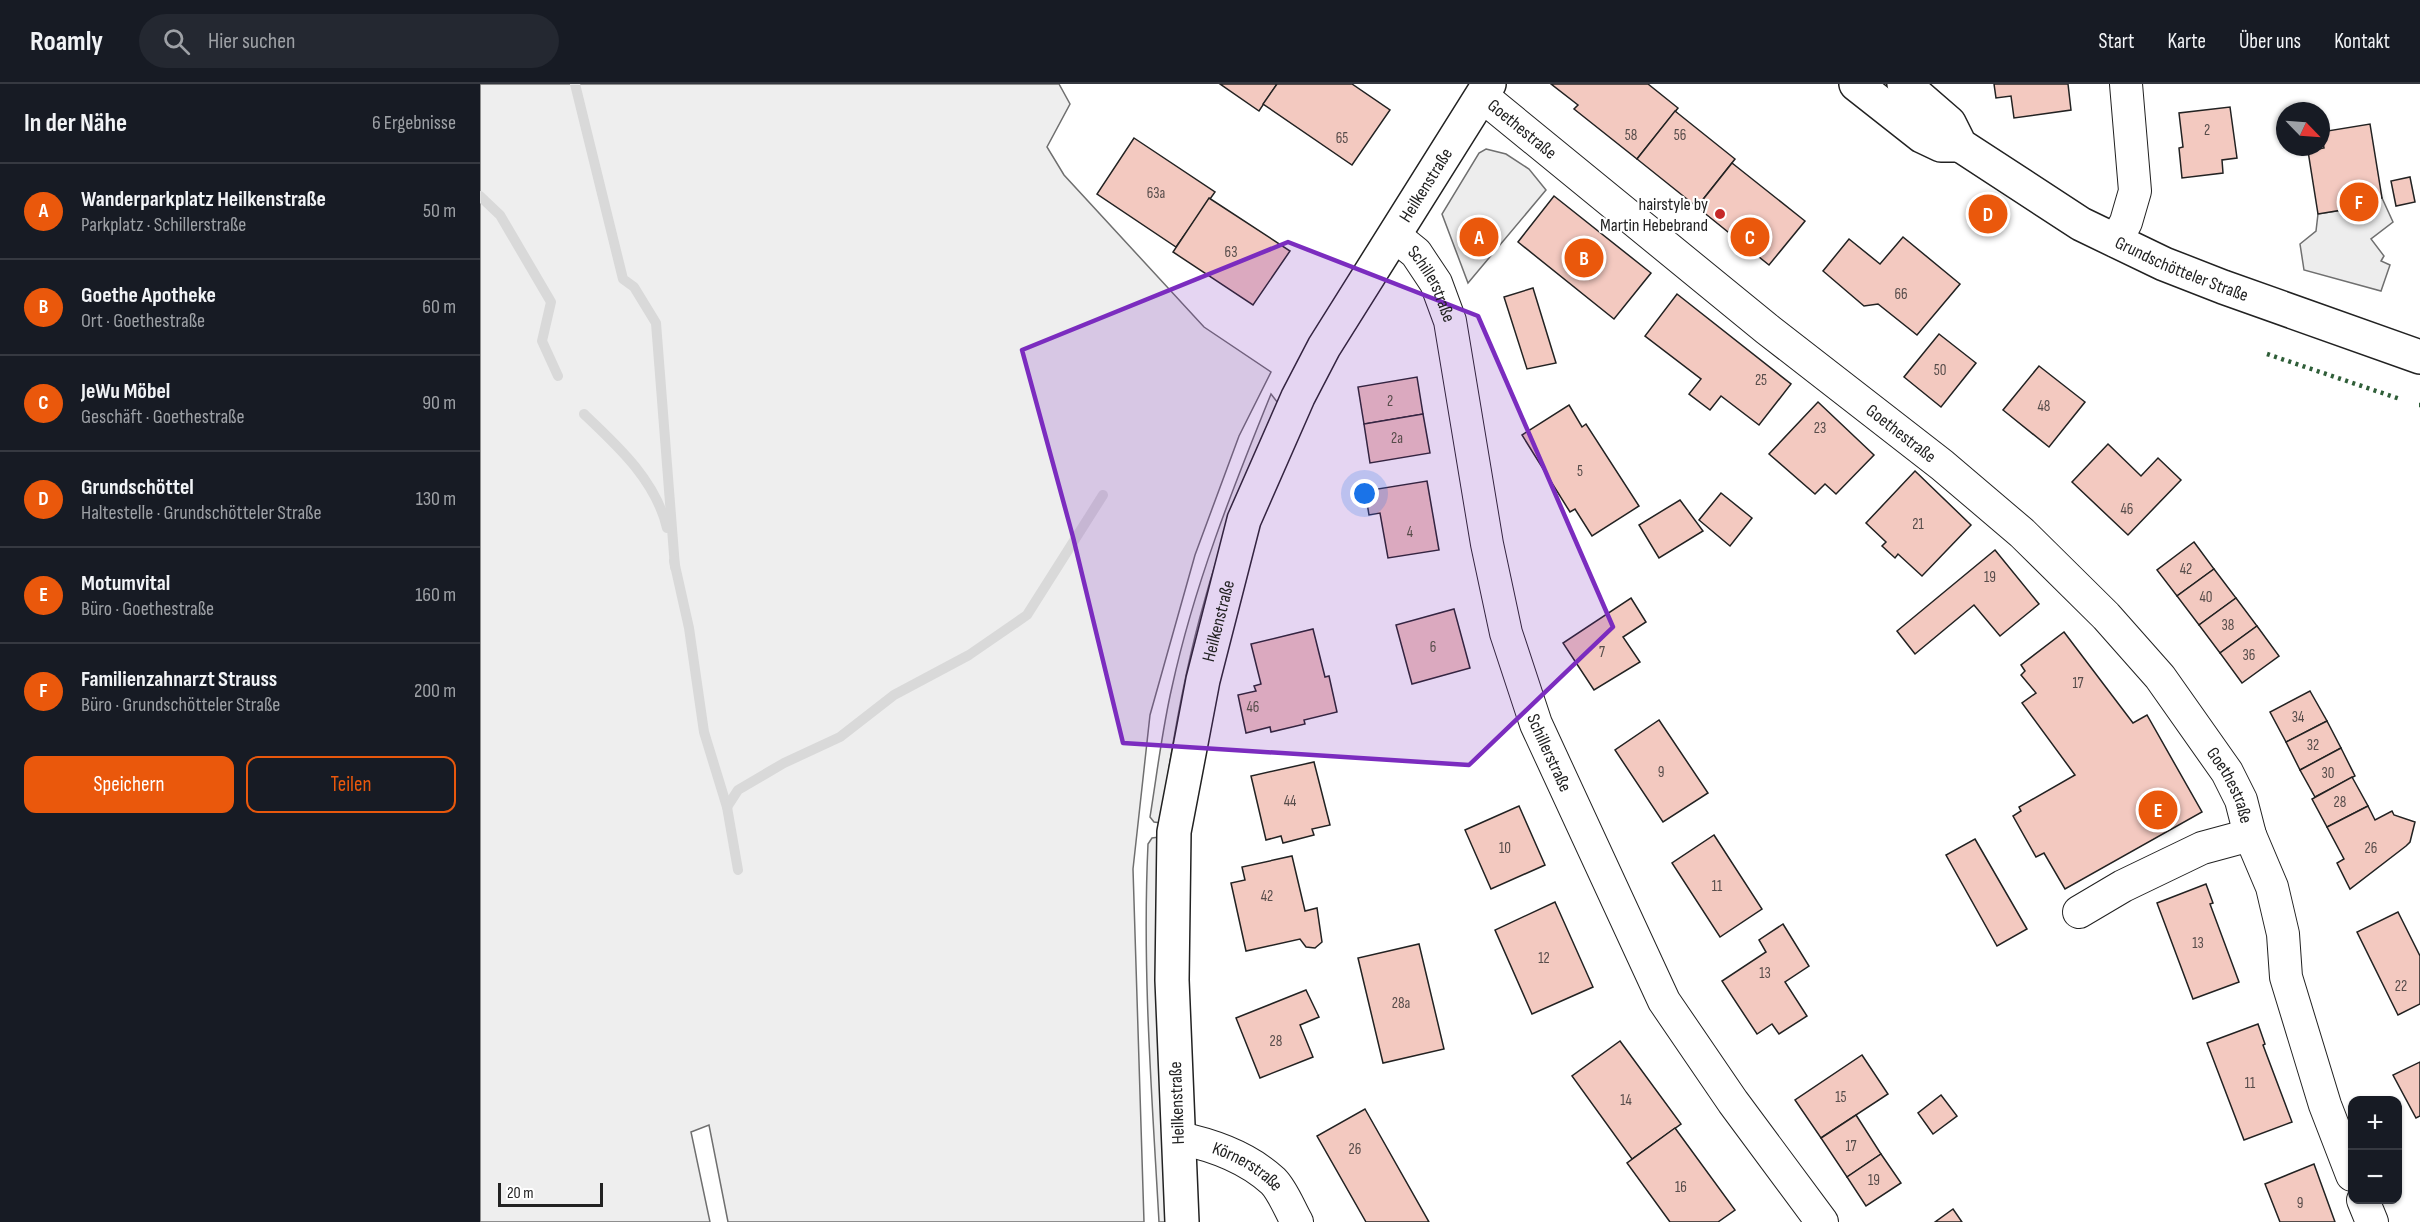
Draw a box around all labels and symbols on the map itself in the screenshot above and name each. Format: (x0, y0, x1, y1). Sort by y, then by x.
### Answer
street label: Goethestraße (1484, 95, 1561, 163)
north arrow (2276, 102, 2330, 156)
house number: 2 (2204, 121, 2210, 140)
house number: 58 (1625, 126, 1637, 145)
house number: 56 (1674, 126, 1686, 145)
house number: 65 (1336, 129, 1348, 148)
street label: Heilkenstraße (1395, 144, 1457, 226)
pin: F (2340, 180, 2378, 224)
house number: 63a (1147, 184, 1166, 203)
pin: D (1968, 192, 2008, 236)
place label: hairstyle by Martin Hebebrand (1600, 194, 1708, 236)
marker: hairstyle by Martin Hebebrand (1713, 207, 1727, 221)
pin: A (1460, 214, 1498, 260)
pin: C (1730, 214, 1770, 260)
street label: Grundschötteler Straße (2112, 232, 2251, 306)
pin: B (1564, 236, 1604, 280)
street label: Schillerstraße (1404, 241, 1460, 325)
house number: 63 (1225, 243, 1237, 262)
house number: 66 (1894, 285, 1908, 304)
house number: 50 (1934, 361, 1946, 380)
house number: 25 (1755, 371, 1767, 390)
house number: 2 (1387, 392, 1393, 411)
house number: 48 (2038, 397, 2050, 416)
street label: Goethestraße (1862, 400, 1940, 467)
house number: 23 (1814, 419, 1826, 438)
house number: 2a (1391, 429, 1403, 448)
house number: 5 (1577, 462, 1583, 481)
your location (1350, 479, 1379, 508)
house number: 46 (2121, 500, 2133, 519)
house number: 21 (1912, 515, 1924, 534)
house number: 4 (1407, 523, 1413, 542)
house number: 42 (2180, 560, 2192, 579)
house number: 19 (1984, 568, 1996, 587)
street label: Heilkenstraße (1198, 578, 1239, 664)
house number: 40 (2200, 588, 2212, 607)
house number: 38 (2222, 616, 2234, 635)
house number: 6 (1430, 638, 1436, 657)
house number: 7 (1599, 643, 1605, 662)
house number: 36 (2243, 646, 2255, 665)
house number: 17 (2072, 674, 2084, 693)
house number: 46 (1247, 698, 1259, 717)
house number: 34 (2292, 708, 2304, 727)
street label: Schillerstraße (1523, 711, 1576, 795)
house number: 32 (2307, 736, 2319, 755)
street label: Goethestraße (2202, 743, 2257, 825)
house number: 9 (1658, 763, 1664, 782)
house number: 30 (2322, 764, 2334, 783)
pin: E (2138, 788, 2178, 832)
house number: 44 (1284, 792, 1296, 811)
house number: 28 (2334, 793, 2346, 812)
house number: 10 (1499, 839, 1511, 858)
house number: 26 (2365, 839, 2377, 858)
house number: 11 (1712, 877, 1723, 896)
house number: 42 (1261, 887, 1273, 906)
house number: 13 (2192, 934, 2204, 953)
house number: 12 (1538, 949, 1550, 968)
house number: 13 (1759, 964, 1771, 983)
house number: 22 (2395, 977, 2407, 996)
house number: 28a (1392, 994, 1410, 1013)
house number: 28 (1270, 1032, 1282, 1051)
street label: Heilkenstraße (1165, 1061, 1189, 1145)
house number: 11 (2245, 1074, 2256, 1093)
house number: 15 (1835, 1088, 1847, 1107)
house number: 14 (1620, 1091, 1632, 1110)
street label: Körnerstraße (1210, 1137, 1288, 1195)
house number: 17 (1845, 1137, 1857, 1156)
house number: 26 (1349, 1140, 1361, 1159)
house number: 19 (1868, 1171, 1880, 1190)
house number: 16 (1675, 1178, 1687, 1197)
scale bar (498, 1180, 603, 1208)
house number: 9 (2297, 1194, 2303, 1213)

